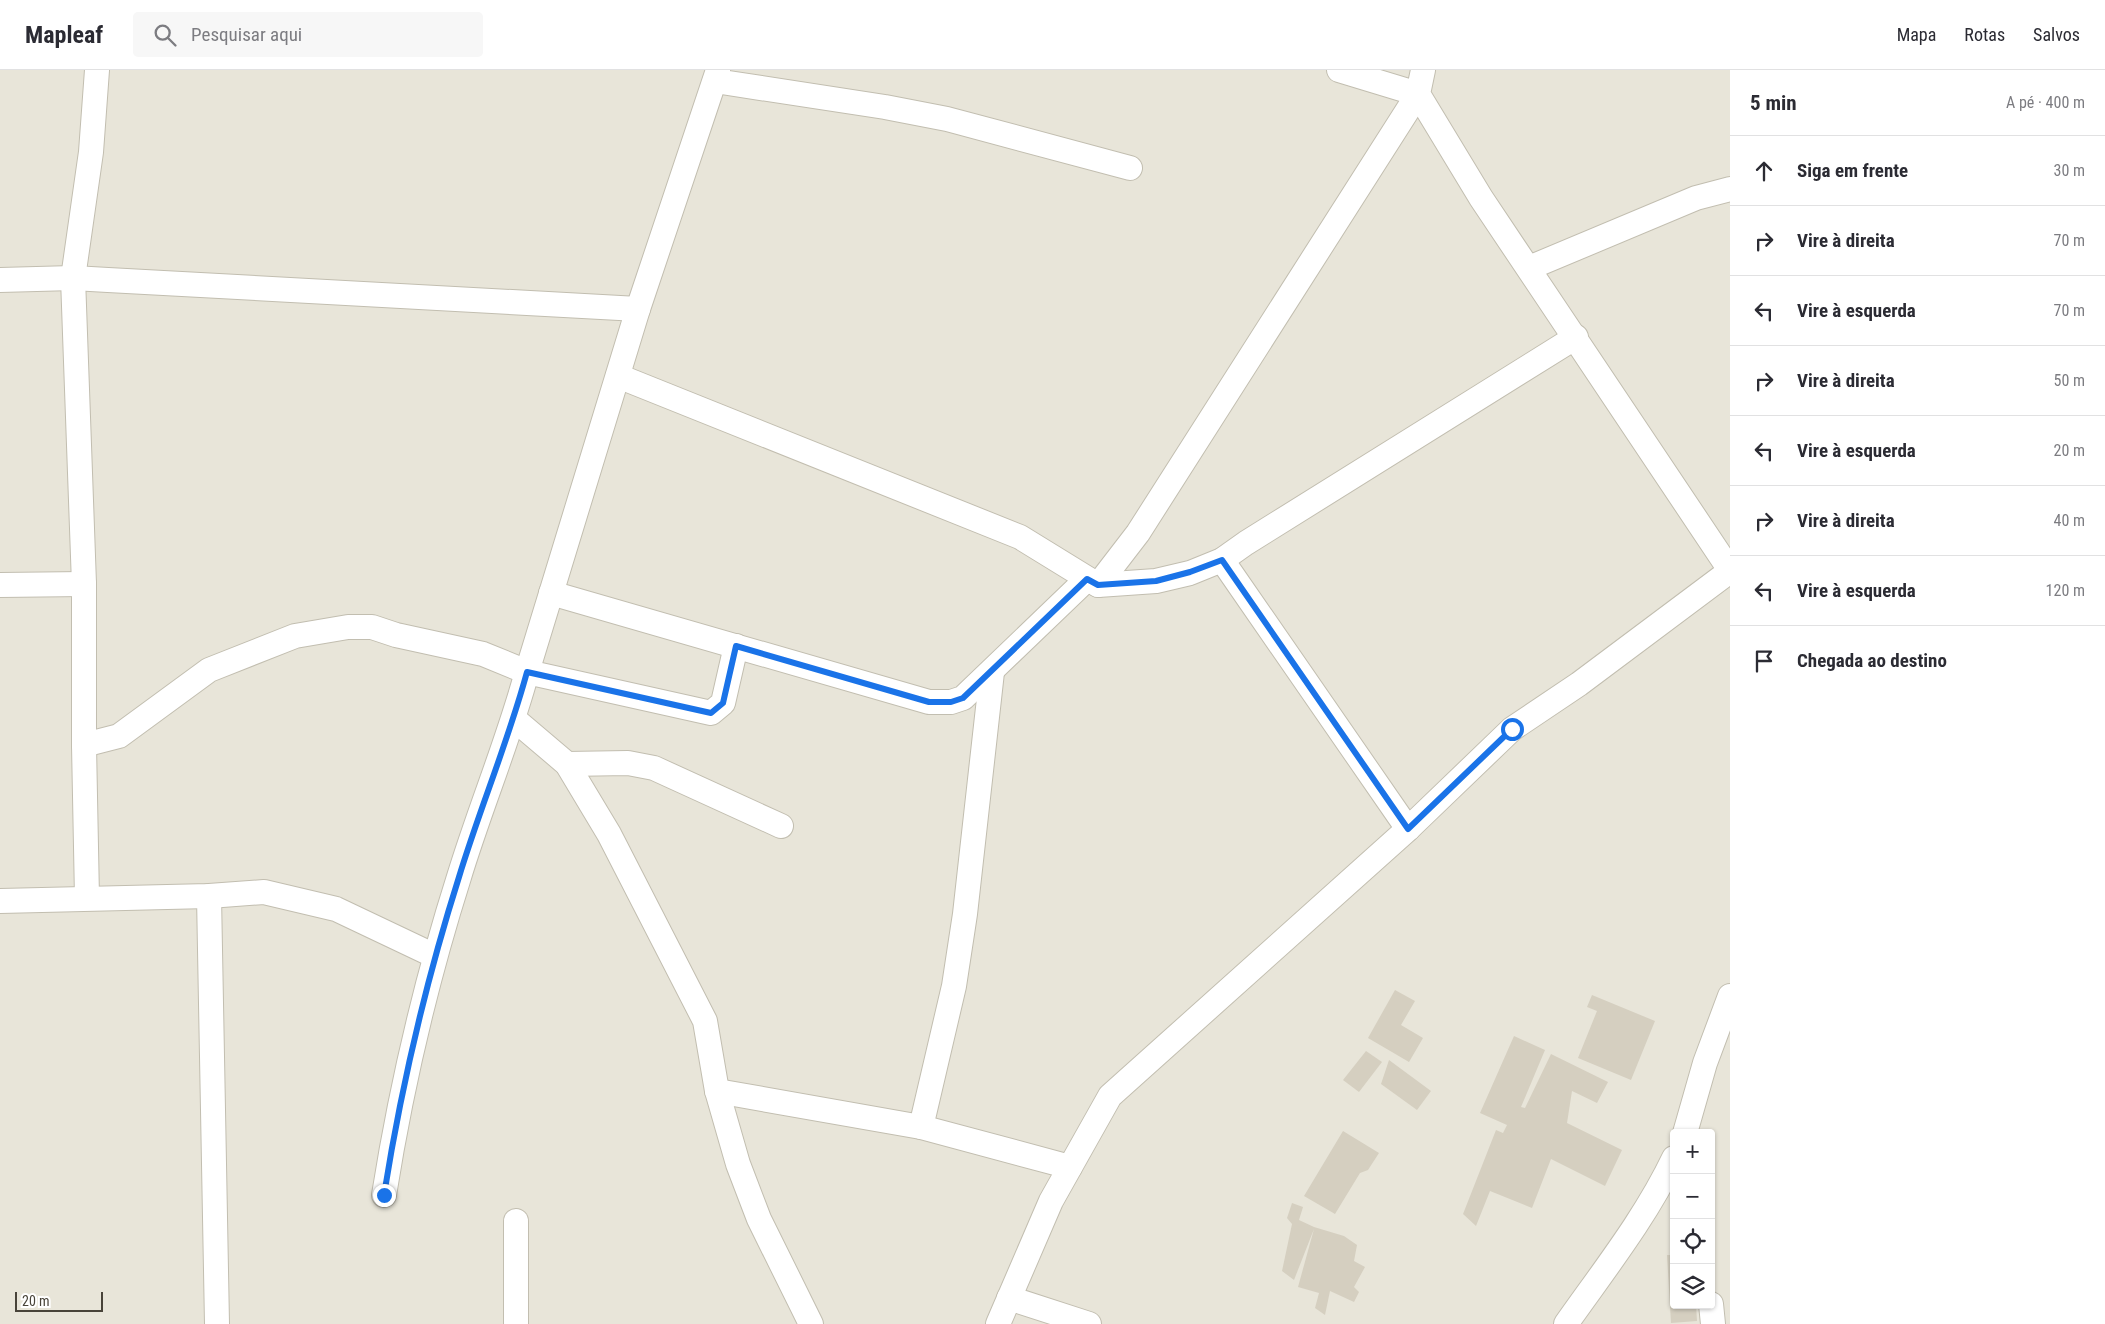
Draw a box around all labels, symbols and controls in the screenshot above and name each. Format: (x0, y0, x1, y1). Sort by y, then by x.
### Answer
search box (133, 12, 483, 57)
text: Mapleaf (25, 21, 103, 49)
icon: search (151, 21, 179, 49)
text: Pesquisar aqui (191, 23, 302, 46)
text: Mapa (1897, 24, 1936, 45)
text: Rotas (1964, 24, 2005, 45)
text: Salvos (2033, 24, 2080, 45)
text: 5 min (1750, 91, 1797, 115)
text: A pé · 400 m (2006, 93, 2085, 112)
icon: ahead (1750, 157, 1778, 185)
text: Siga em frente (1797, 159, 1908, 182)
text: 30 m (2053, 161, 2085, 180)
icon: right (1750, 227, 1778, 255)
text: Vire à direita (1797, 229, 1895, 252)
text: 70 m (2053, 231, 2085, 250)
icon: left (1750, 297, 1778, 325)
text: Vire à esquerda (1797, 299, 1916, 322)
text: 70 m (2053, 301, 2085, 320)
icon: right (1750, 367, 1778, 395)
text: Vire à direita (1797, 369, 1895, 392)
text: 50 m (2053, 371, 2085, 390)
icon: left (1750, 437, 1778, 465)
text: Vire à esquerda (1797, 439, 1916, 462)
text: 20 m (2053, 441, 2085, 460)
icon: right (1750, 507, 1778, 535)
text: Vire à direita (1797, 509, 1895, 532)
text: 40 m (2053, 511, 2085, 530)
icon: left (1750, 577, 1778, 605)
text: Vire à esquerda (1797, 579, 1916, 602)
text: 120 m (2046, 581, 2085, 600)
icon: arrive (1750, 647, 1778, 675)
text: Chegada ao destino (1797, 649, 1947, 672)
route start (1501, 718, 1524, 741)
map controls (1670, 1129, 1715, 1309)
button: + (1670, 1129, 1715, 1174)
button: − (1670, 1174, 1715, 1219)
route end (373, 1184, 396, 1207)
button: locate (1670, 1219, 1715, 1264)
button: layers (1670, 1264, 1715, 1309)
scale bar (15, 1289, 102, 1312)
text: 20 m (22, 1293, 50, 1309)

